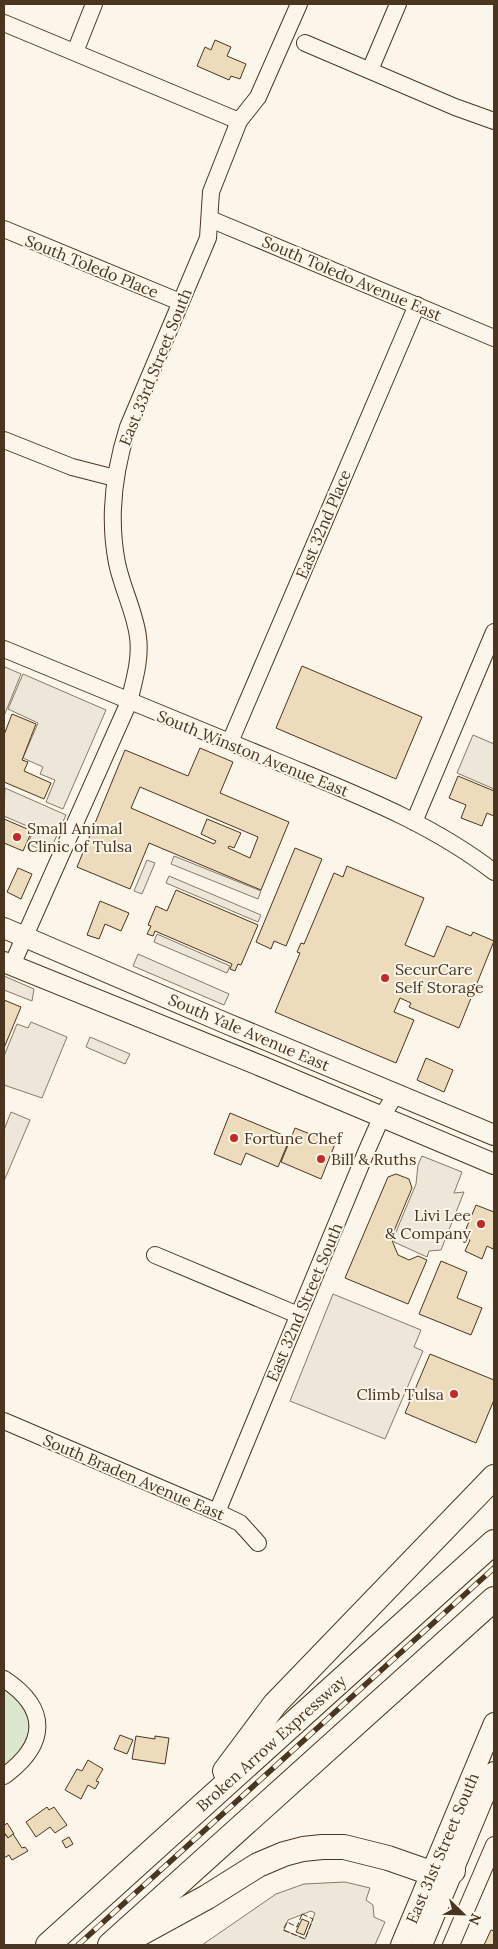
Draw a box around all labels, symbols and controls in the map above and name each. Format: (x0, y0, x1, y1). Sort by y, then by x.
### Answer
street label: South Toledo Place (22, 230, 162, 302)
street label: South Toledo Avenue East (259, 231, 446, 325)
street label: East 33rd Street South (114, 285, 196, 449)
street label: East 32nd Place (291, 466, 355, 581)
street label: South Winston Avenue East (154, 705, 353, 801)
place label: Small Animal Clinic of Tulsa (27, 818, 132, 856)
marker: Small Animal Clinic of Tulsa (11, 831, 23, 843)
place label: SecurCare Self Storage (395, 959, 484, 997)
marker: SecurCare Self Storage (379, 972, 391, 984)
street label: South Yale Avenue East (165, 989, 333, 1075)
place label: Fortune Chef (244, 1128, 344, 1148)
marker: Fortune Chef (228, 1132, 240, 1144)
place label: Bill & Ruths (331, 1149, 416, 1169)
marker: Bill & Ruths (315, 1153, 327, 1165)
place label: Livi Lee & Company (385, 1205, 472, 1243)
marker: Livi Lee & Company (475, 1218, 487, 1230)
street label: East 32nd Street South (262, 1219, 347, 1384)
place label: Climb Tulsa (357, 1384, 444, 1404)
marker: Climb Tulsa (448, 1388, 460, 1400)
street label: South Braden Avenue East (40, 1430, 229, 1525)
street label: Broken Arrow Expressway (192, 1670, 350, 1816)
street label: East 31st Street South (401, 1769, 483, 1926)
north arrow (438, 1889, 488, 1939)
text: N (464, 1911, 485, 1928)

